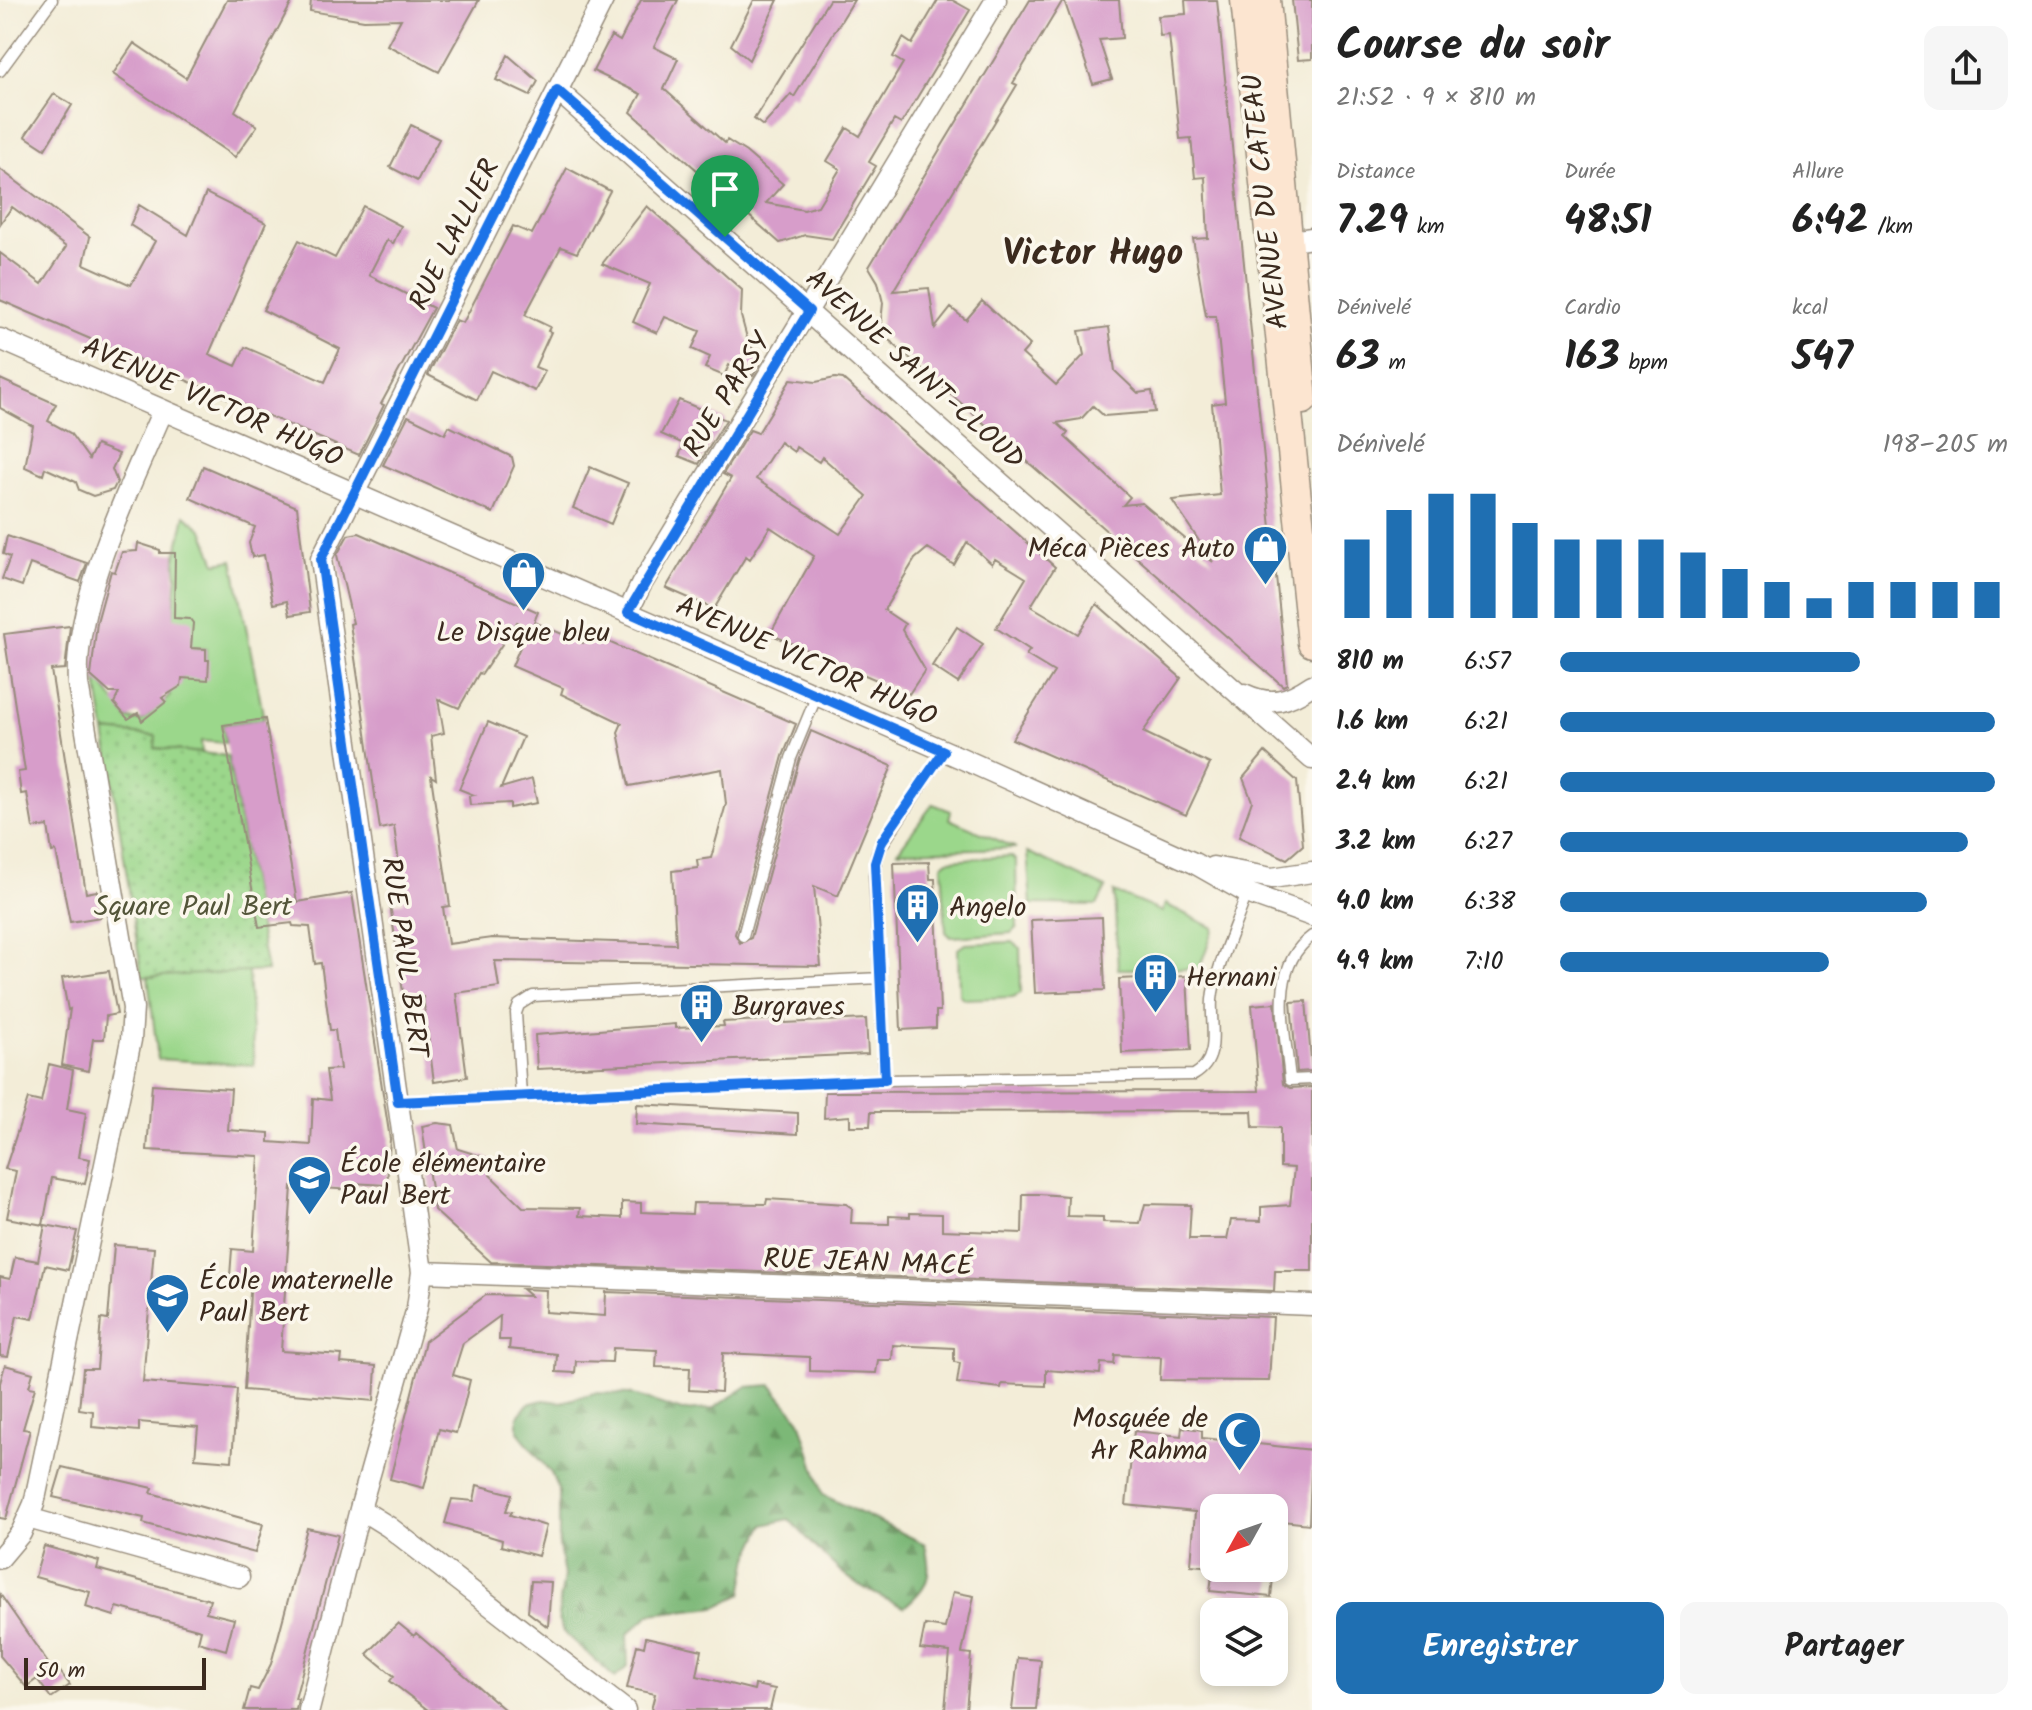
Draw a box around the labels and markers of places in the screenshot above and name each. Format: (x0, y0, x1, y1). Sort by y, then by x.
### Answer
pin (691, 155, 759, 237)
shop icon: Méca Pièces Auto (1242, 523, 1290, 586)
place label: Méca Pièces Auto (1027, 527, 1235, 572)
shop icon: Le Disque bleu (499, 550, 547, 613)
place label: Le Disque bleu (436, 611, 610, 656)
building icon: Angelo (894, 882, 942, 945)
place label: Angelo (949, 886, 1026, 931)
building icon: Hernani (1131, 952, 1179, 1015)
place label: Hernani (1186, 956, 1278, 1001)
building icon: Burgraves (677, 981, 725, 1044)
place label: Burgraves (732, 985, 845, 1030)
place label: École élémentaire Paul Bert (340, 1142, 546, 1219)
school or university icon: École élémentaire Paul Bert (285, 1154, 333, 1217)
place label: École maternelle Paul Bert (199, 1259, 394, 1336)
school or university icon: École maternelle Paul Bert (144, 1271, 192, 1334)
place label: Mosquée de Ar Rahma (1072, 1397, 1208, 1474)
mosque icon: Mosquée de Ar Rahma (1215, 1409, 1263, 1472)

